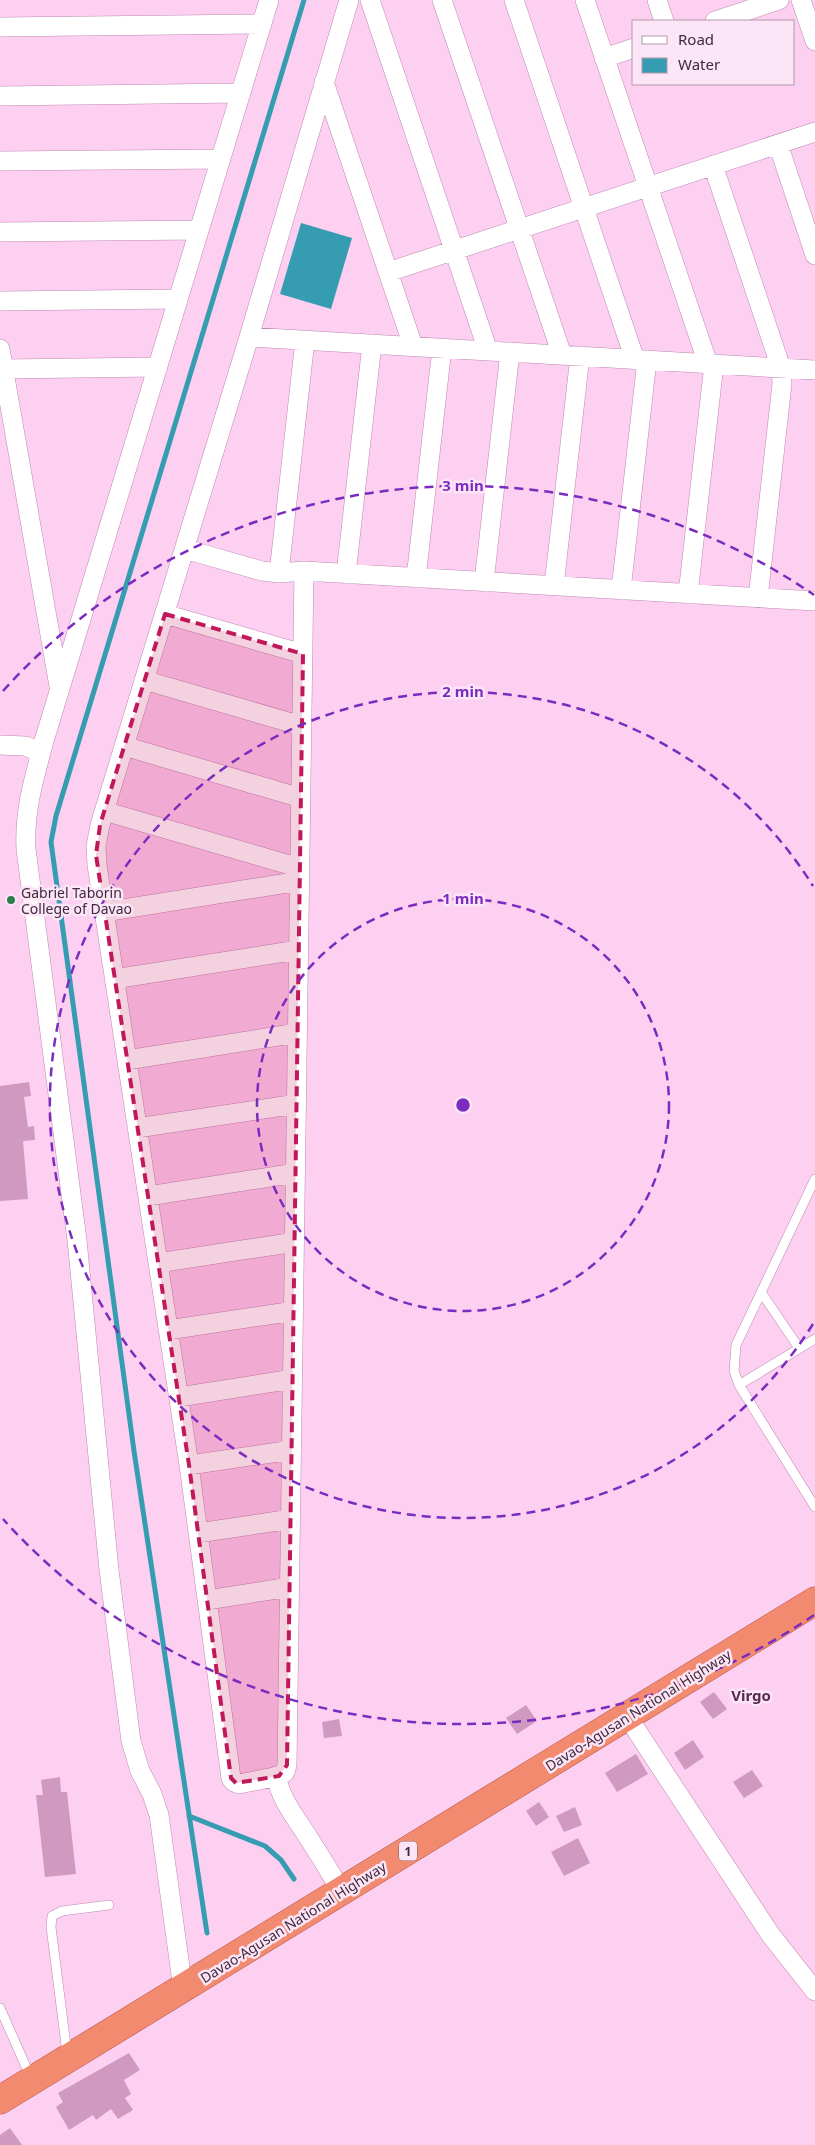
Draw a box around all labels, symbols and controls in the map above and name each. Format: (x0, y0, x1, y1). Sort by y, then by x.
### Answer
legend (632, 20, 795, 85)
text: Road (678, 29, 714, 49)
text: Water (678, 54, 720, 74)
text: 3 min (442, 475, 484, 495)
text: 2 min (442, 681, 484, 701)
place label: Gabriel Taborin College of Davao (21, 883, 132, 918)
text: 1 min (442, 888, 484, 908)
marker: Gabriel Taborin College of Davao (5, 894, 17, 906)
centre of rings (454, 1096, 472, 1114)
street label: Davao-Agusan National Highway (541, 1644, 735, 1775)
district label: Virgo (731, 1685, 771, 1705)
road number: 1 (399, 1842, 417, 1860)
street label: Davao-Agusan National Highway (196, 1856, 390, 1987)

